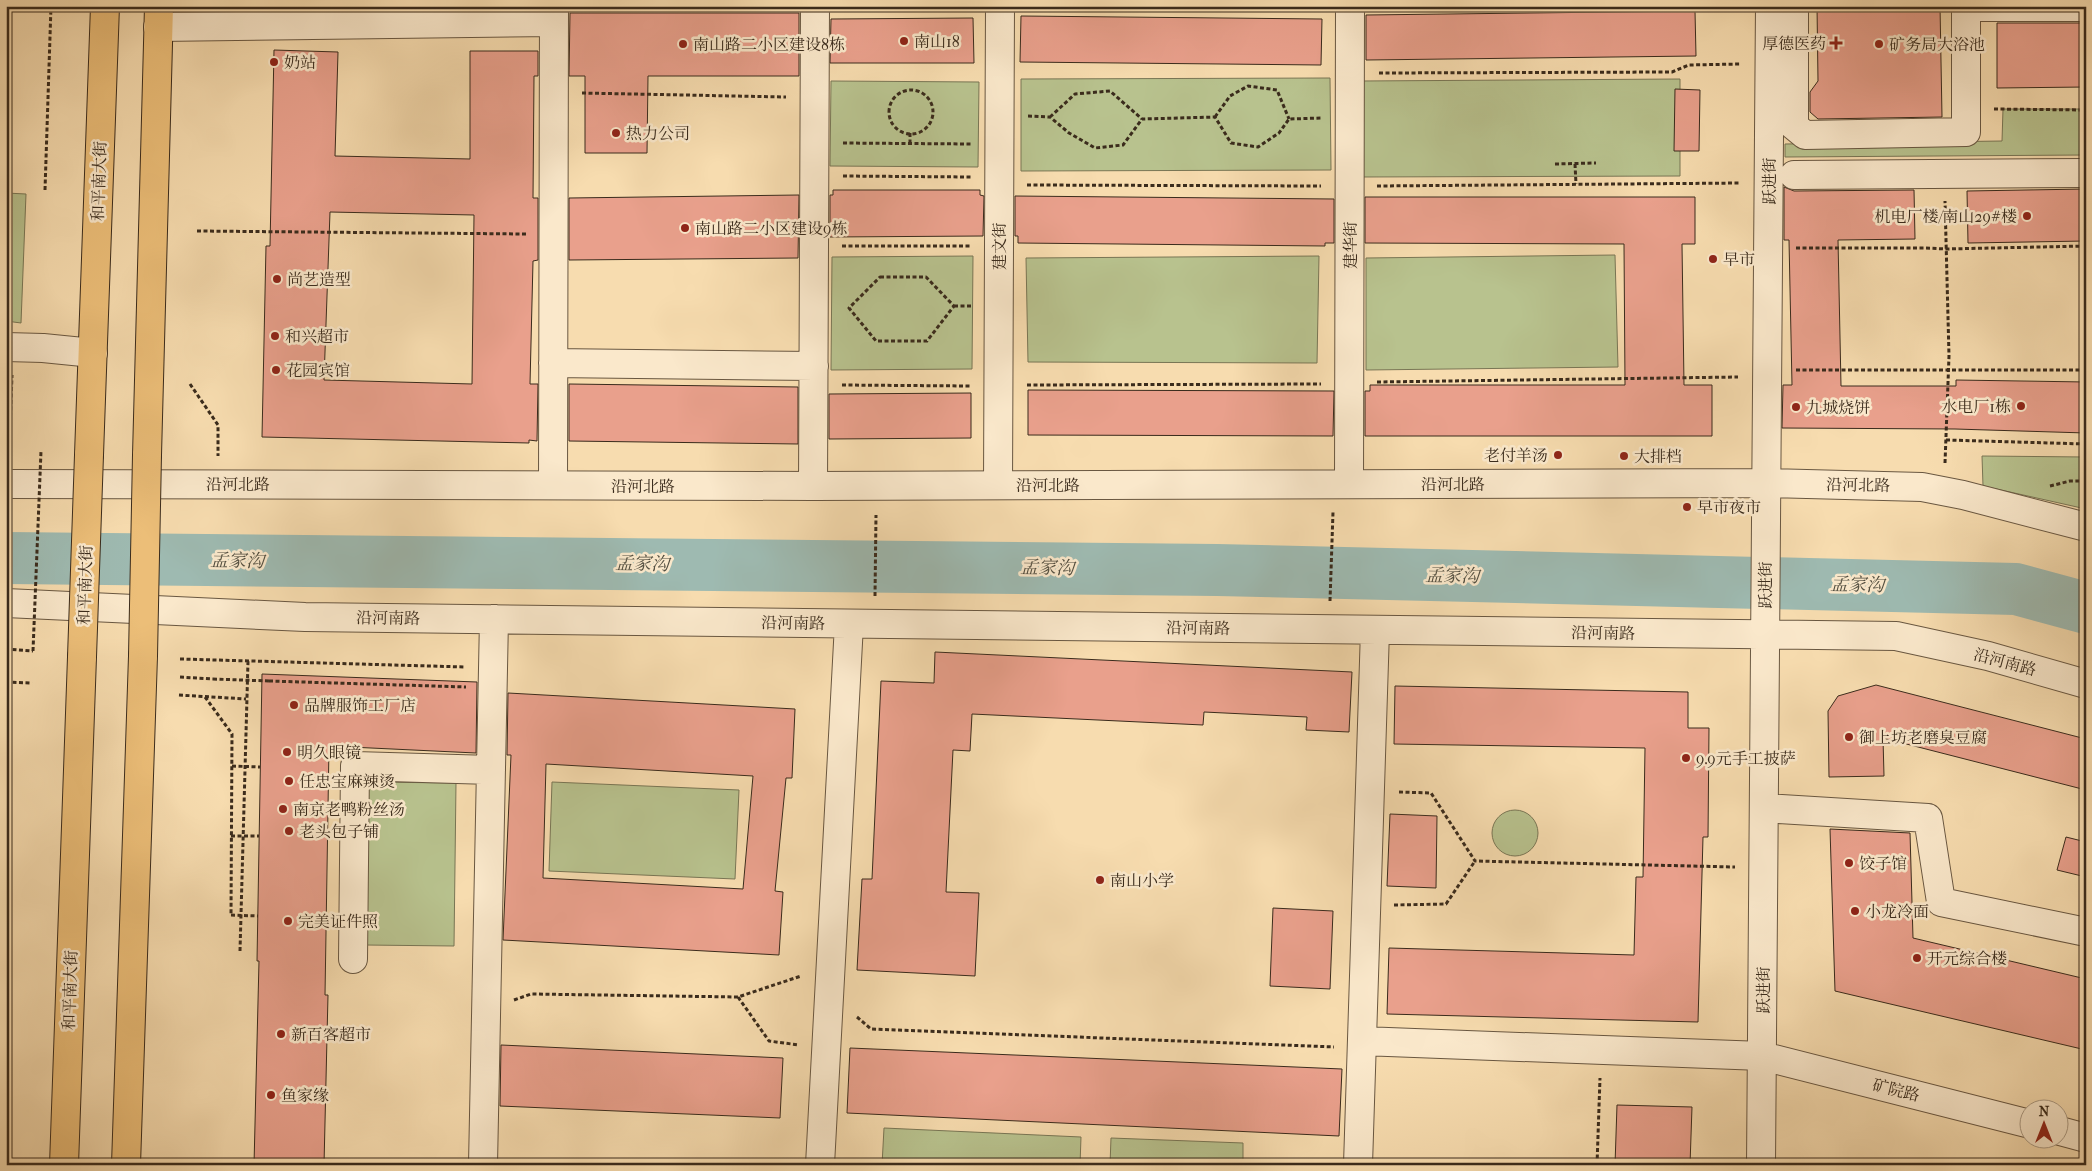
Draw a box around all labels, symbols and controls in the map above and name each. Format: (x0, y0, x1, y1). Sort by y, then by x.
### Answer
place label: 南山18 (914, 32, 960, 51)
place label: 厚德医药 (1762, 34, 1826, 53)
place label: 南山路二小区建设8栋 (693, 35, 845, 54)
marker: 南山18 (898, 35, 910, 47)
place label: 矿务局大浴池 (1889, 35, 1985, 54)
marker: 厚德医药 (1830, 37, 1842, 49)
marker: 南山路二小区建设8栋 (677, 38, 689, 50)
marker: 矿务局大浴池 (1873, 38, 1885, 50)
place label: 奶站 (284, 53, 316, 72)
marker: 奶站 (268, 56, 280, 68)
place label: 热力公司 (626, 124, 690, 143)
marker: 热力公司 (610, 127, 622, 139)
street label: 和平南大街 (88, 141, 110, 221)
street label: 跃进街 (1760, 157, 1779, 205)
place label: 机电厂楼/南山29#楼 (1874, 207, 2017, 226)
marker: 机电厂楼/南山29#楼 (2021, 210, 2033, 222)
place label: 南山路二小区建设9栋 (695, 219, 847, 238)
street label: 建华街 (1341, 221, 1360, 269)
marker: 南山路二小区建设9栋 (679, 222, 691, 234)
street label: 建文街 (990, 222, 1009, 270)
place label: 早市 (1723, 250, 1755, 269)
marker: 早市 (1707, 253, 1719, 265)
place label: 尚艺造型 (287, 270, 351, 289)
marker: 尚艺造型 (271, 273, 283, 285)
place label: 和兴超市 (285, 327, 349, 346)
marker: 和兴超市 (269, 330, 281, 342)
place label: 花园宾馆 (286, 361, 350, 380)
marker: 花园宾馆 (270, 364, 282, 376)
place label: 水电厂1栋 (1941, 397, 2011, 416)
place label: 九城烧饼 (1806, 398, 1870, 417)
marker: 水电厂1栋 (2015, 400, 2027, 412)
marker: 九城烧饼 (1790, 401, 1802, 413)
place label: 老付羊汤 (1484, 446, 1548, 465)
place label: 大排档 (1634, 447, 1682, 466)
marker: 老付羊汤 (1552, 449, 1564, 461)
marker: 大排档 (1618, 450, 1630, 462)
street label: 沿河北路 (206, 475, 270, 494)
street label: 沿河北路 (1421, 475, 1485, 494)
street label: 沿河北路 (1826, 475, 1890, 495)
street label: 沿河北路 (1016, 476, 1080, 495)
street label: 沿河北路 (611, 477, 675, 496)
place label: 早市夜市 (1697, 498, 1761, 517)
marker: 早市夜市 (1681, 501, 1693, 513)
street label: 和平南大街 (74, 545, 96, 625)
water label: 孟家沟 (210, 550, 267, 572)
water label: 孟家沟 (615, 553, 672, 575)
water label: 孟家沟 (1020, 557, 1077, 579)
street label: 跃进街 (1756, 561, 1775, 609)
water label: 孟家沟 (1425, 565, 1482, 587)
water label: 孟家沟 (1830, 574, 1887, 596)
street label: 沿河南路 (356, 608, 420, 628)
street label: 沿河南路 (761, 613, 825, 633)
street label: 沿河南路 (1166, 618, 1230, 638)
street label: 沿河南路 (1571, 623, 1635, 643)
street label: 沿河南路 (1972, 645, 2038, 679)
place label: 品牌服饰工厂店 (304, 696, 416, 715)
marker: 品牌服饰工厂店 (288, 699, 300, 711)
place label: 御上坊老磨臭豆腐 (1859, 728, 1987, 747)
marker: 御上坊老磨臭豆腐 (1843, 731, 1855, 743)
place label: 明久眼镜 (297, 743, 361, 762)
marker: 明久眼镜 (281, 746, 293, 758)
place label: 9.9元手工披萨 (1696, 749, 1796, 768)
marker: 9.9元手工披萨 (1680, 752, 1692, 764)
place label: 任忠宝麻辣烫 (299, 772, 395, 791)
marker: 任忠宝麻辣烫 (283, 775, 295, 787)
place label: 南京老鸭粉丝汤 (293, 800, 405, 819)
marker: 南京老鸭粉丝汤 (277, 803, 289, 815)
place label: 老头包子铺 (299, 822, 379, 841)
marker: 老头包子铺 (283, 825, 295, 837)
place label: 饺子馆 (1859, 854, 1907, 873)
marker: 饺子馆 (1843, 857, 1855, 869)
place label: 南山小学 (1110, 871, 1174, 890)
marker: 南山小学 (1094, 874, 1106, 886)
place label: 小龙冷面 (1865, 902, 1929, 921)
marker: 小龙冷面 (1849, 905, 1861, 917)
place label: 完美证件照 (298, 912, 378, 931)
marker: 完美证件照 (282, 915, 294, 927)
place label: 开元综合楼 (1927, 949, 2007, 968)
street label: 和平南大街 (59, 950, 81, 1030)
marker: 开元综合楼 (1911, 952, 1923, 964)
street label: 跃进街 (1754, 966, 1773, 1014)
place label: 新百客超市 (291, 1025, 371, 1044)
marker: 新百客超市 (275, 1028, 287, 1040)
street label: 矿院路 (1870, 1075, 1922, 1105)
place label: 鱼家缘 (281, 1086, 329, 1105)
marker: 鱼家缘 (265, 1089, 277, 1101)
north arrow (2020, 1098, 2070, 1148)
text: N (2039, 1103, 2050, 1120)

